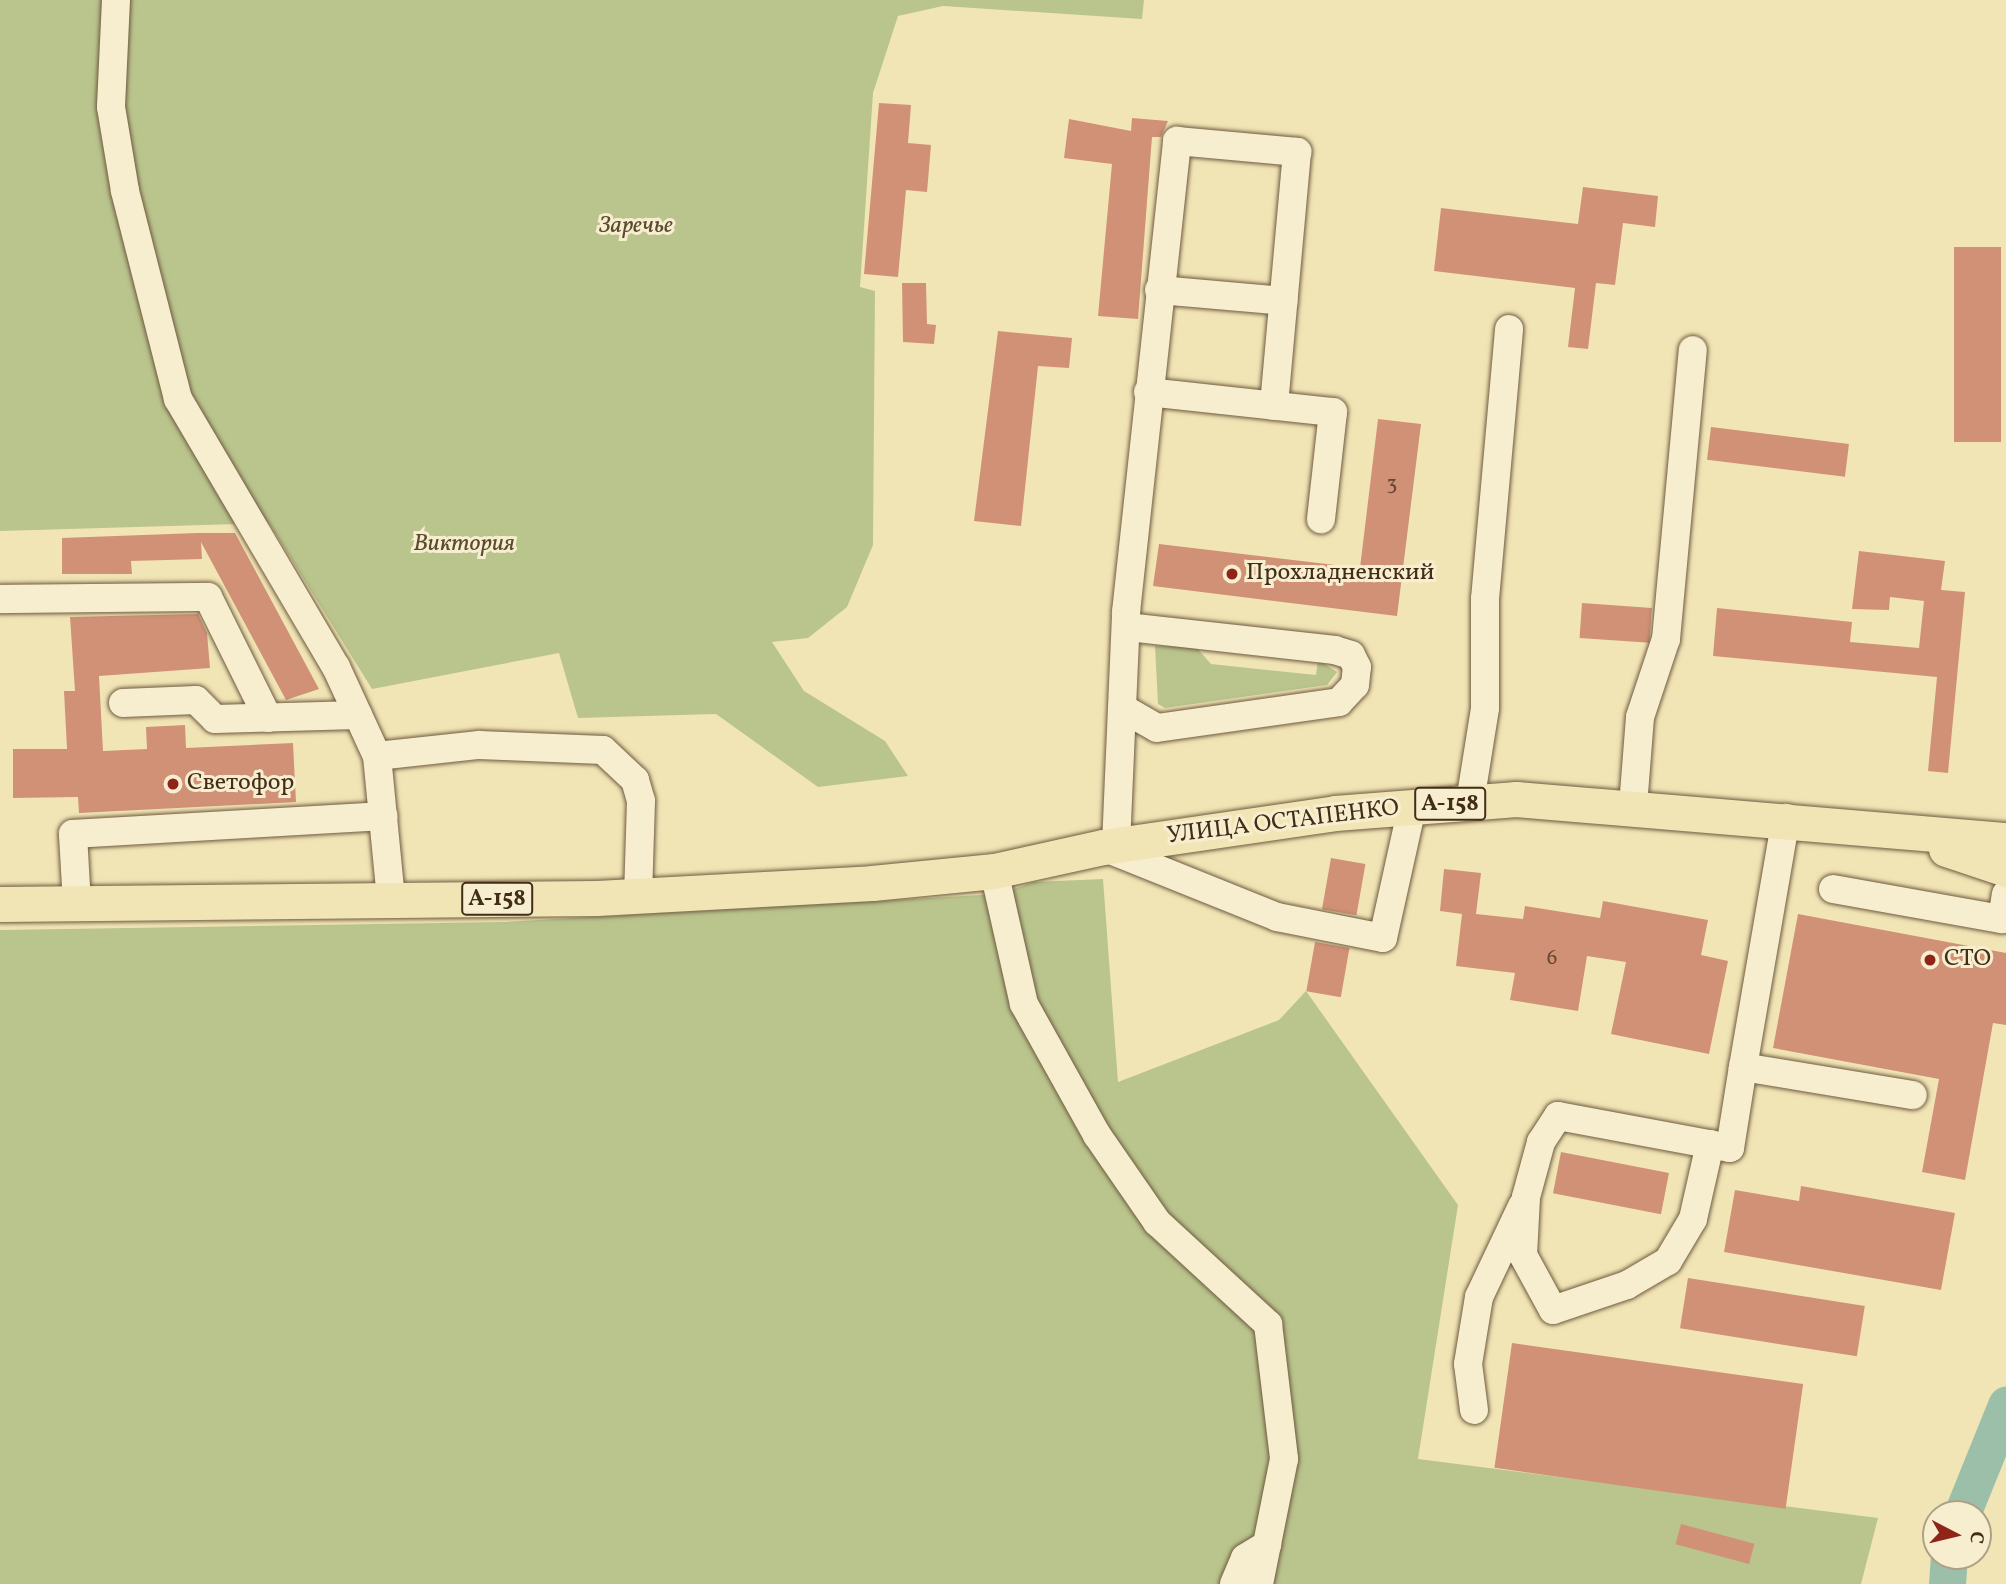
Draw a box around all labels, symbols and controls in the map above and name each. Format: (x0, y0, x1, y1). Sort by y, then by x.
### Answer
park label: Заречье (599, 213, 673, 241)
house number: 3 (1387, 471, 1397, 497)
park label: Виктория (413, 531, 515, 559)
place label: Прохладненский (1246, 560, 1434, 588)
marker: Прохладненский (1224, 566, 1240, 582)
place label: Светофор (187, 770, 294, 798)
marker: Светофор (165, 776, 181, 792)
road number: А-158 (1413, 784, 1487, 824)
street label: УЛИЦА ОСТАПЕНКО (1165, 794, 1401, 852)
road number: А-158 (460, 879, 534, 918)
house number: 6 (1547, 946, 1557, 972)
place label: СТО (1944, 946, 1991, 974)
marker: СТО (1922, 952, 1938, 968)
north arrow (1922, 1500, 1992, 1570)
text: С (1962, 1530, 1990, 1545)

